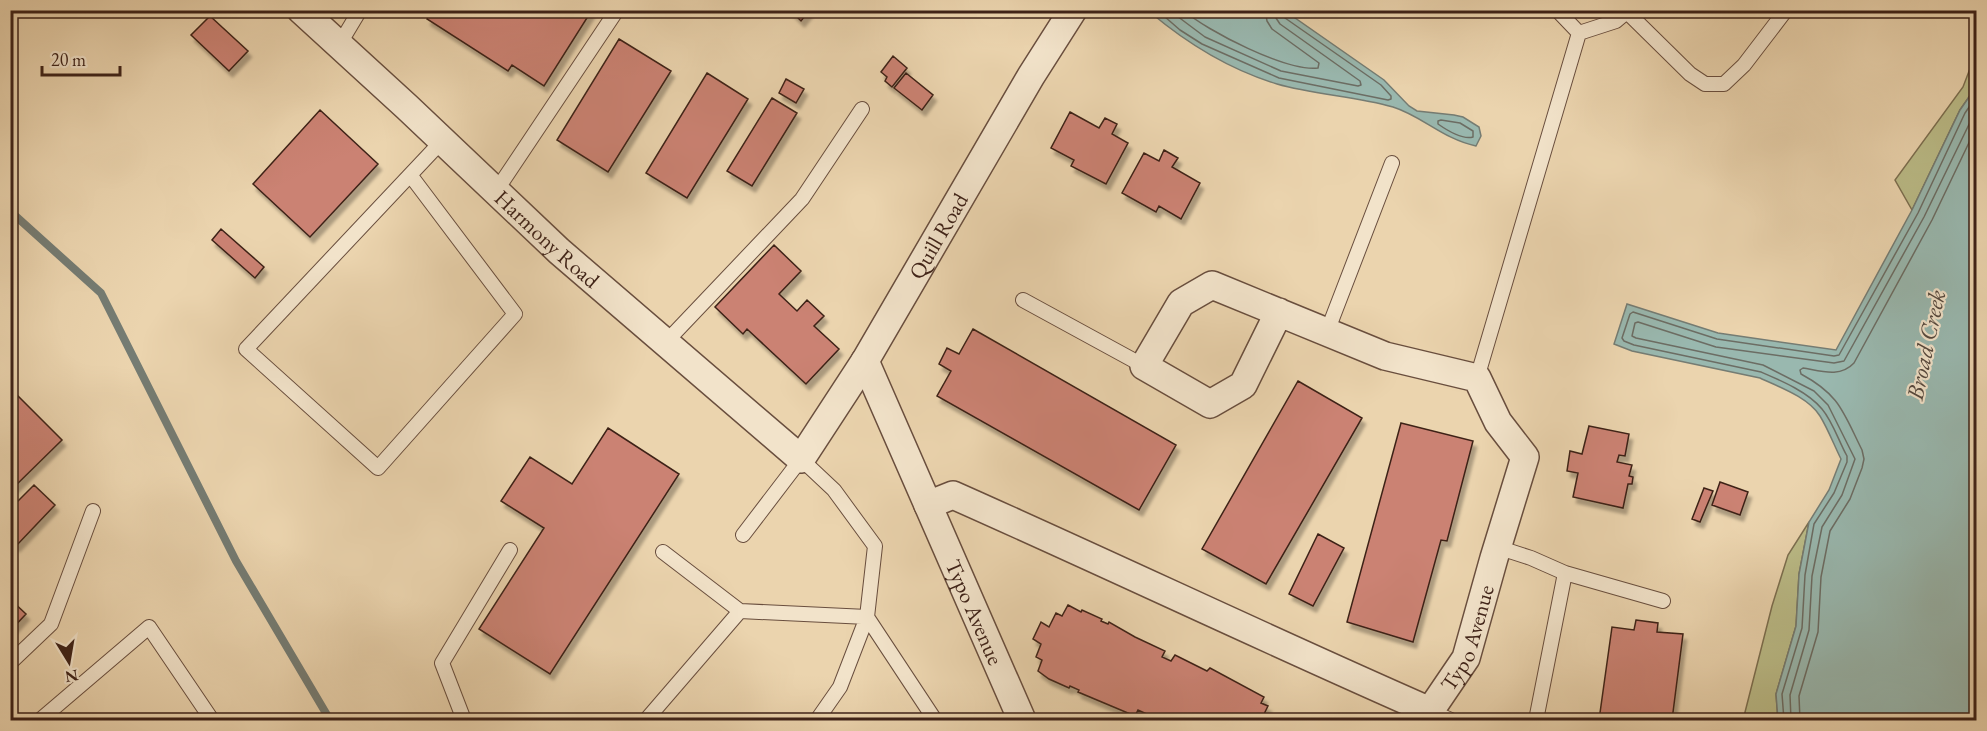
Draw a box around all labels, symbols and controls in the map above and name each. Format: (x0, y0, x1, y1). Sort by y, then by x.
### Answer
scale bar (42, 39, 120, 77)
text: 20 m (51, 48, 86, 71)
street label: Harmony Road (488, 183, 606, 295)
street label: Quill Road (902, 187, 975, 284)
water label: Broad Creek (1899, 287, 1952, 404)
street label: Typo Avenue (939, 555, 1010, 670)
street label: Typo Avenue (1434, 581, 1501, 697)
north arrow (39, 632, 99, 692)
text: N (63, 665, 80, 688)

